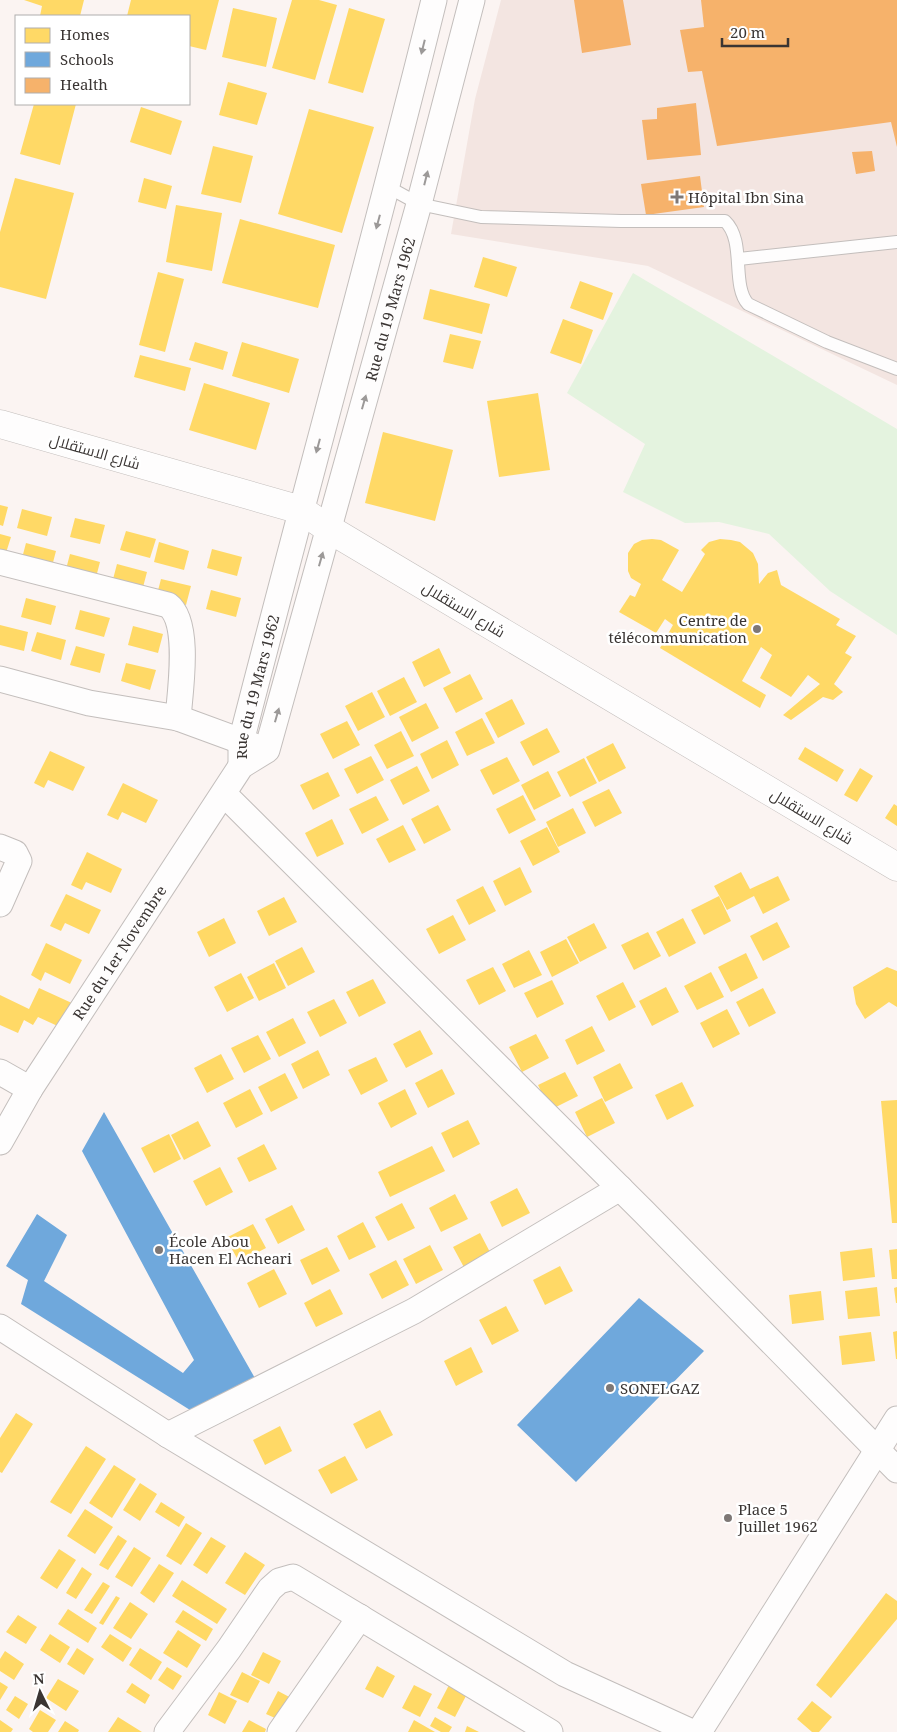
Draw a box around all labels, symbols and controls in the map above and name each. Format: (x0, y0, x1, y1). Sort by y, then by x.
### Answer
legend (15, 15, 190, 105)
scale bar (722, 15, 788, 47)
text: 20 m (730, 22, 765, 42)
text: Homes (60, 24, 110, 44)
one-way arrow (419, 40, 427, 55)
text: Schools (60, 49, 114, 69)
text: Health (60, 74, 108, 94)
one-way arrow (422, 171, 430, 186)
place label: Hôpital Ibn Sina (688, 187, 804, 207)
marker: Hôpital Ibn Sina (670, 190, 684, 204)
one-way arrow (374, 214, 382, 229)
street label: Rue du 19 Mars 1962 (360, 235, 419, 383)
one-way arrow (360, 395, 368, 410)
street label: شارع الاستقلال (47, 429, 143, 475)
one-way arrow (314, 439, 322, 454)
one-way arrow (317, 551, 325, 566)
street label: شارع الاستقلال (418, 576, 509, 643)
place label: Centre de télécommunication (608, 610, 747, 647)
street label: Rue du 19 Mars 1962 (231, 612, 284, 759)
marker: Centre de télécommunication (751, 623, 763, 635)
one-way arrow (273, 708, 281, 723)
street label: شارع الاستقلال (766, 783, 857, 850)
street label: Rue du 1er Novembre (68, 881, 170, 1024)
place label: École Abou Hacen El Acheari (169, 1231, 292, 1268)
marker: École Abou Hacen El Acheari (153, 1244, 165, 1256)
place label: SONELGAZ (620, 1378, 700, 1398)
marker: SONELGAZ (604, 1382, 616, 1394)
place label: Place 5 Juillet 1962 (737, 1499, 818, 1536)
marker: Place 5 Juillet 1962 (722, 1512, 734, 1524)
north arrow (15, 1667, 65, 1717)
text: N (32, 1669, 45, 1688)

